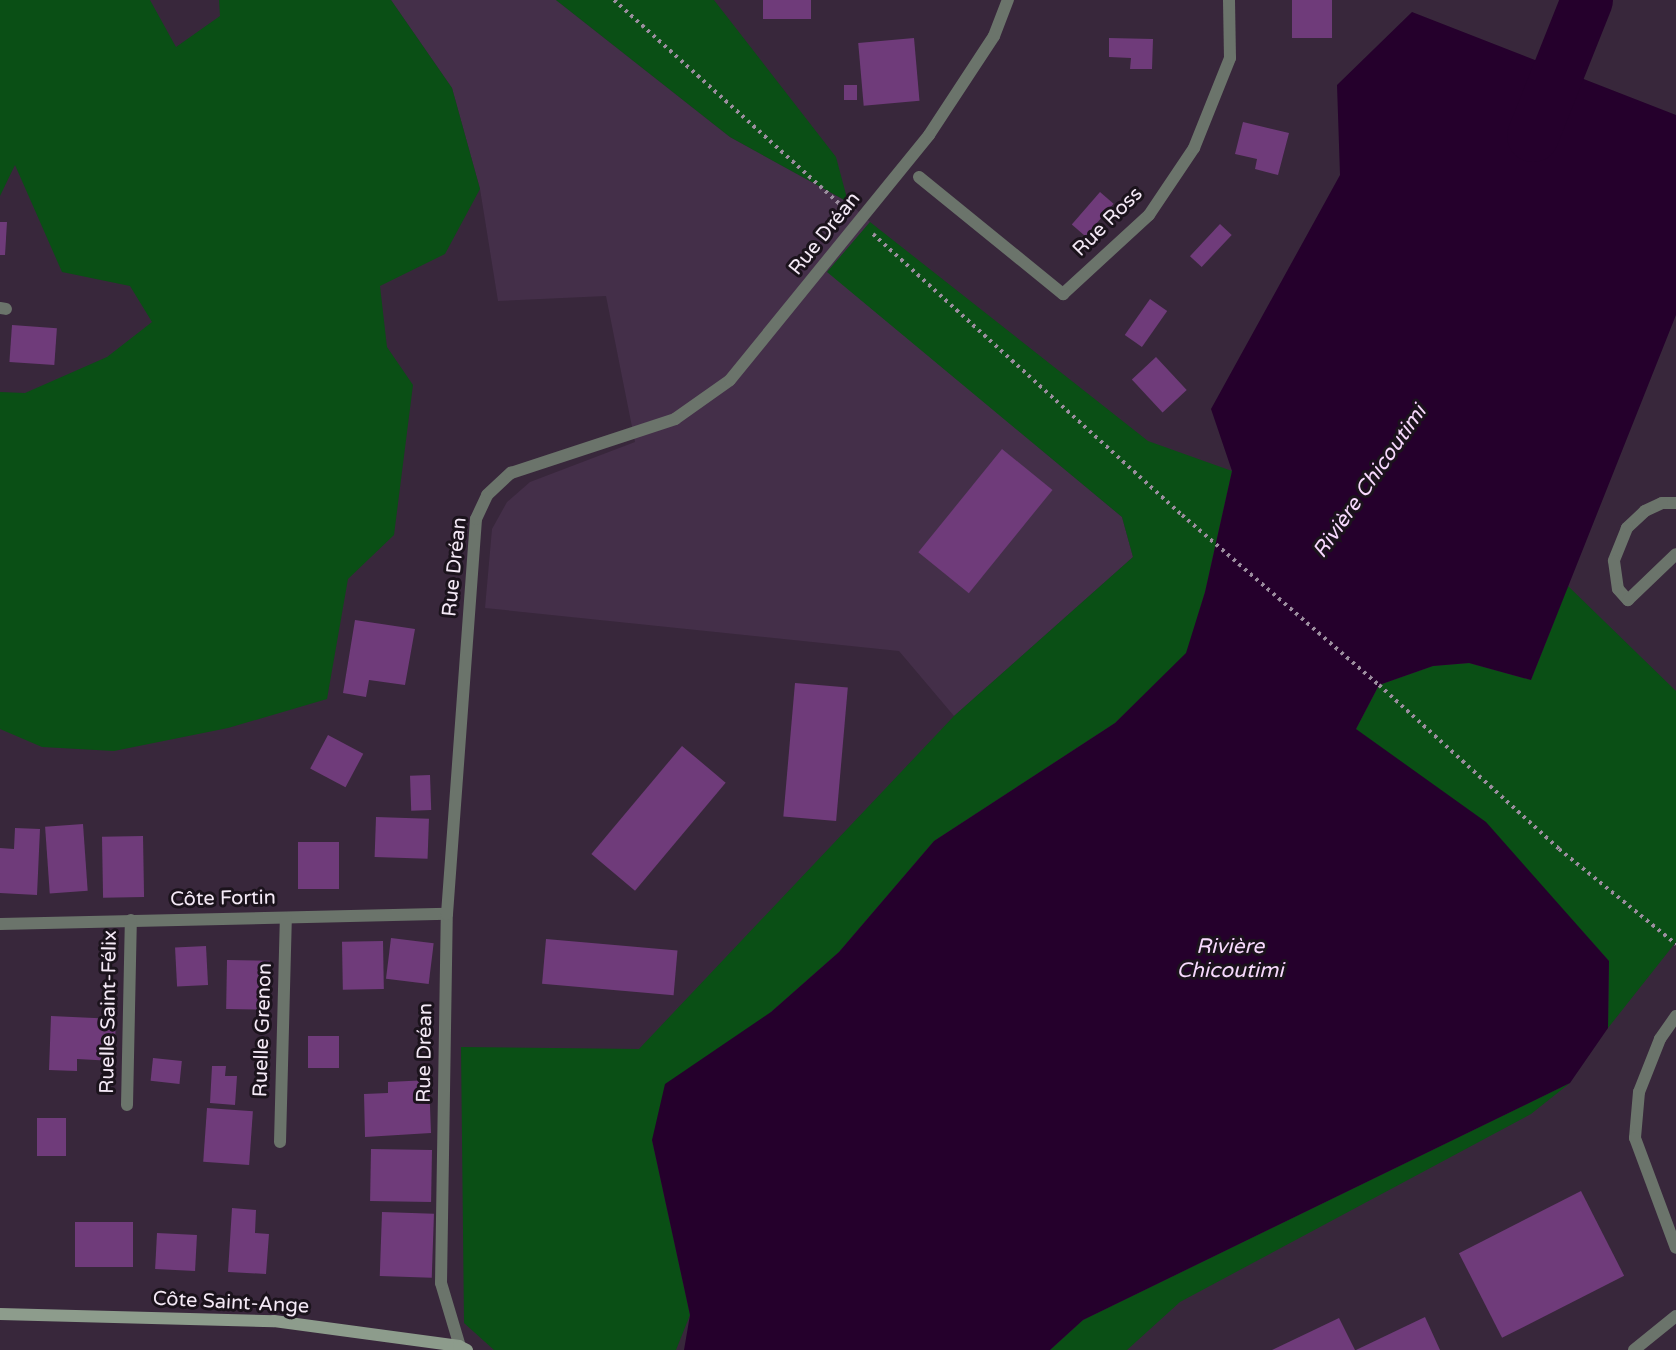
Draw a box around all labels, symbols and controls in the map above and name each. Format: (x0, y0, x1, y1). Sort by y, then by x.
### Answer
street label: Rue Ross (1068, 182, 1148, 262)
street label: Rue Dréan (784, 188, 866, 280)
water label: Rivière Chicoutimi (1308, 401, 1432, 563)
street label: Rue Dréan (438, 516, 472, 618)
street label: Côte Fortin (170, 886, 276, 912)
street label: Ruelle Saint-Félix (96, 930, 122, 1094)
water label: Rivière Chicoutimi (1176, 934, 1284, 984)
street label: Ruelle Grenon (249, 962, 277, 1098)
street label: Rue Dréan (412, 1003, 438, 1103)
street label: Côte Saint-Ange (152, 1287, 310, 1319)

